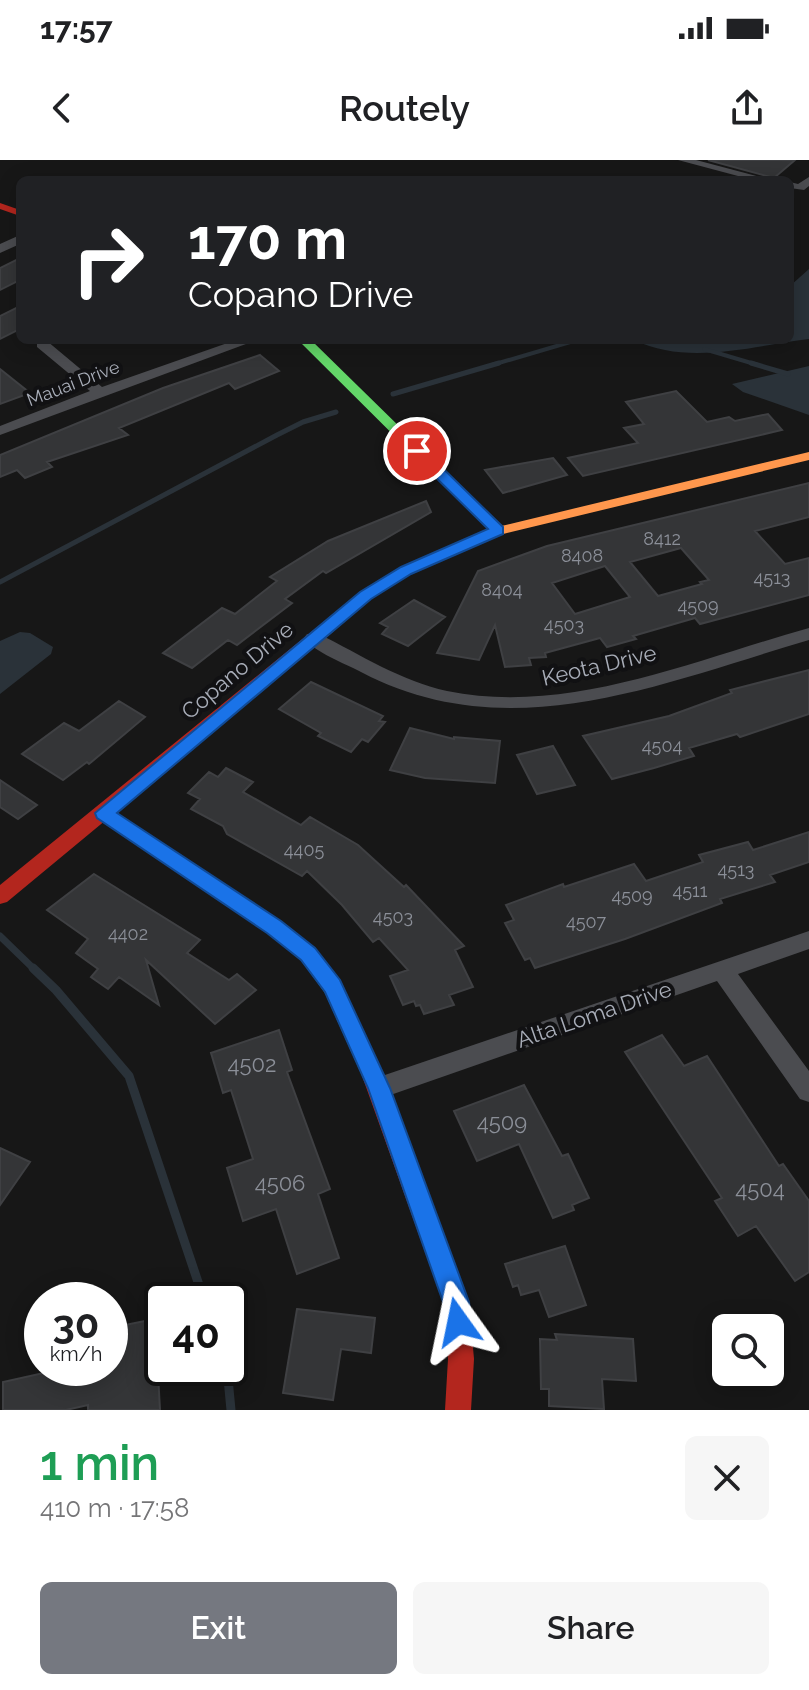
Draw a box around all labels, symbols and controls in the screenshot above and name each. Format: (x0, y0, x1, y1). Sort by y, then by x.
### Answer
text: 17:57 (40, 11, 113, 46)
icon: back (40, 86, 84, 130)
icon: share (725, 86, 769, 130)
text: Routely (339, 87, 470, 129)
text: 170 m (188, 206, 347, 272)
icon: right (56, 208, 160, 312)
text: Copano Drive (188, 273, 413, 315)
street label: Mauai Drive (24, 356, 123, 410)
pin (383, 417, 451, 485)
icon: arrive (395, 429, 439, 473)
house number: 8412 (643, 528, 681, 549)
house number: 8408 (561, 545, 603, 566)
house number: 4513 (754, 567, 790, 588)
house number: 8404 (481, 579, 523, 600)
house number: 4509 (677, 595, 719, 616)
house number: 4503 (544, 614, 584, 635)
street label: Copano Drive (176, 616, 298, 724)
street label: Keota Drive (539, 639, 659, 691)
house number: 4504 (642, 735, 682, 756)
house number: 4405 (284, 839, 324, 860)
house number: 4513 (718, 859, 754, 880)
house number: 4511 (672, 880, 708, 901)
house number: 4509 (611, 885, 653, 906)
house number: 4503 (373, 906, 413, 927)
house number: 4507 (566, 911, 606, 932)
house number: 4402 (108, 923, 148, 944)
street label: Alta Loma Drive (513, 975, 675, 1053)
house number: 4502 (228, 1051, 276, 1077)
house number: 4509 (477, 1109, 527, 1135)
house number: 4506 (255, 1170, 305, 1196)
house number: 4504 (735, 1176, 785, 1202)
position arrow (416, 1280, 500, 1364)
speed limit sign: 40 (144, 1282, 248, 1386)
text: 30 (53, 1300, 99, 1347)
map controls (712, 1314, 784, 1386)
button: search (712, 1314, 784, 1386)
text: km/h (50, 1342, 102, 1366)
text: 1 min (40, 1435, 159, 1491)
button: close (685, 1436, 769, 1520)
text: 410 m · 17:58 (40, 1493, 189, 1523)
button: Exit (40, 1582, 397, 1674)
button: Share (413, 1582, 769, 1674)

